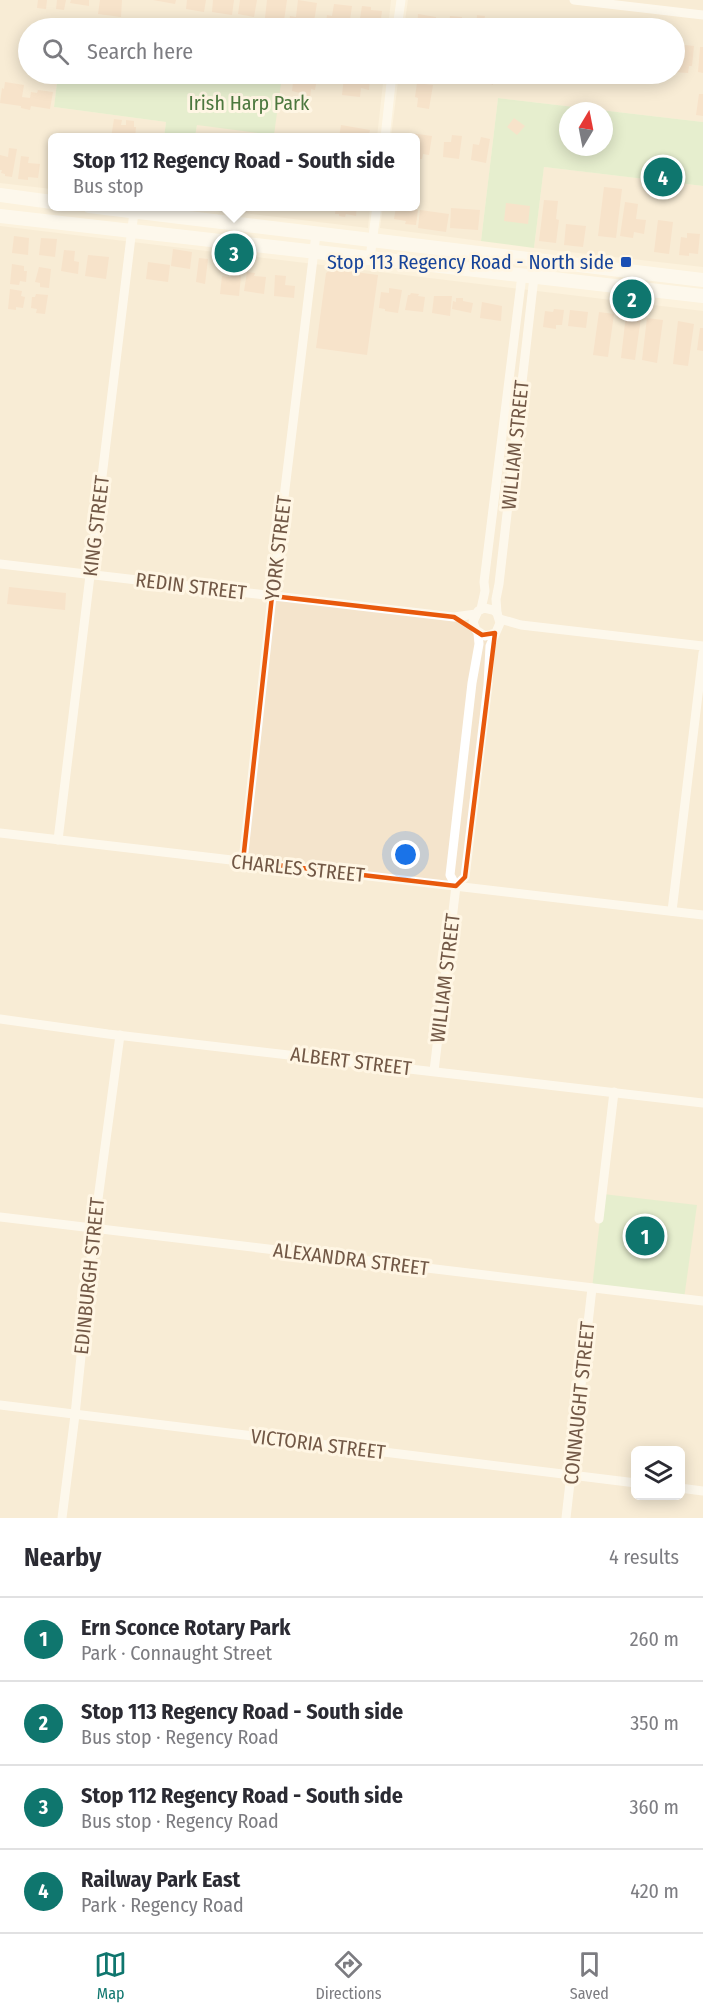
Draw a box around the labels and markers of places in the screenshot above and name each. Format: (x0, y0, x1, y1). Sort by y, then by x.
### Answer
pin: 4 (644, 154, 682, 200)
pin: 3 (214, 230, 254, 276)
place label: Stop 113 Regency Road - North side (327, 250, 614, 274)
marker: Stop 113 Regency Road - North side (619, 255, 633, 269)
pin: 2 (612, 276, 652, 322)
pin: 1 (626, 1214, 664, 1258)

